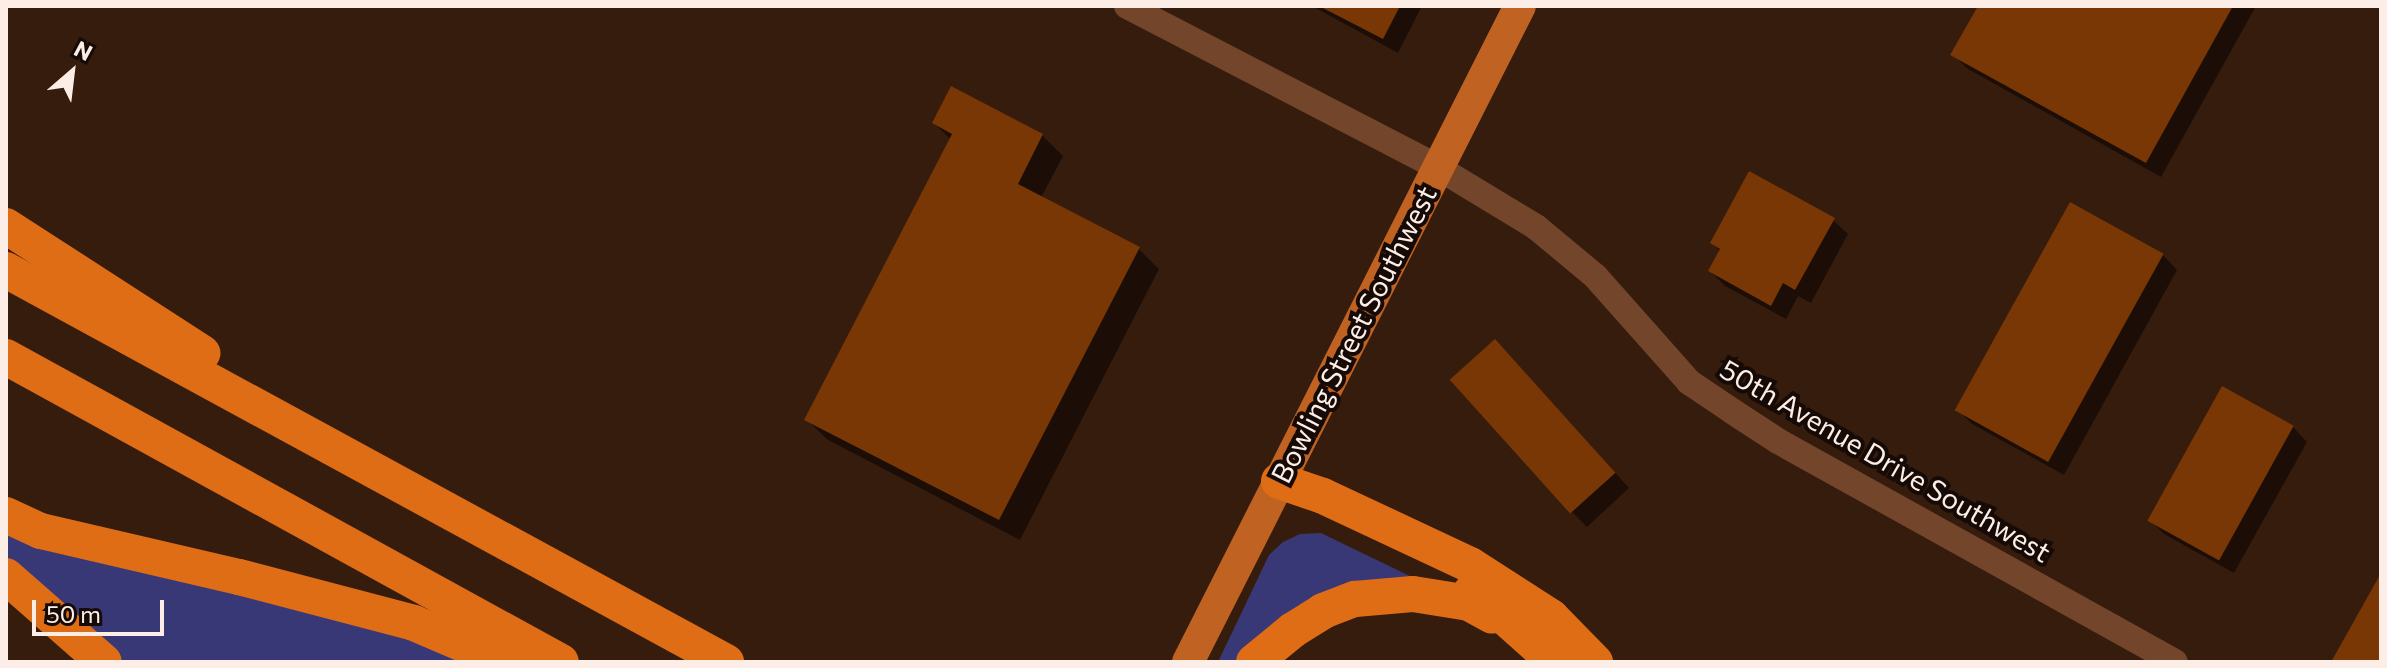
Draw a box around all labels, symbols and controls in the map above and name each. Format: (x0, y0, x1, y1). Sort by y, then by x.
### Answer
north arrow (32, 32, 112, 112)
text: N (70, 35, 97, 66)
street label: Bowling Street Southwest (1263, 180, 1443, 488)
street label: 50th Avenue Drive Southwest (1715, 352, 2057, 568)
scale bar (36, 584, 168, 634)
text: 50 m (46, 599, 101, 628)

